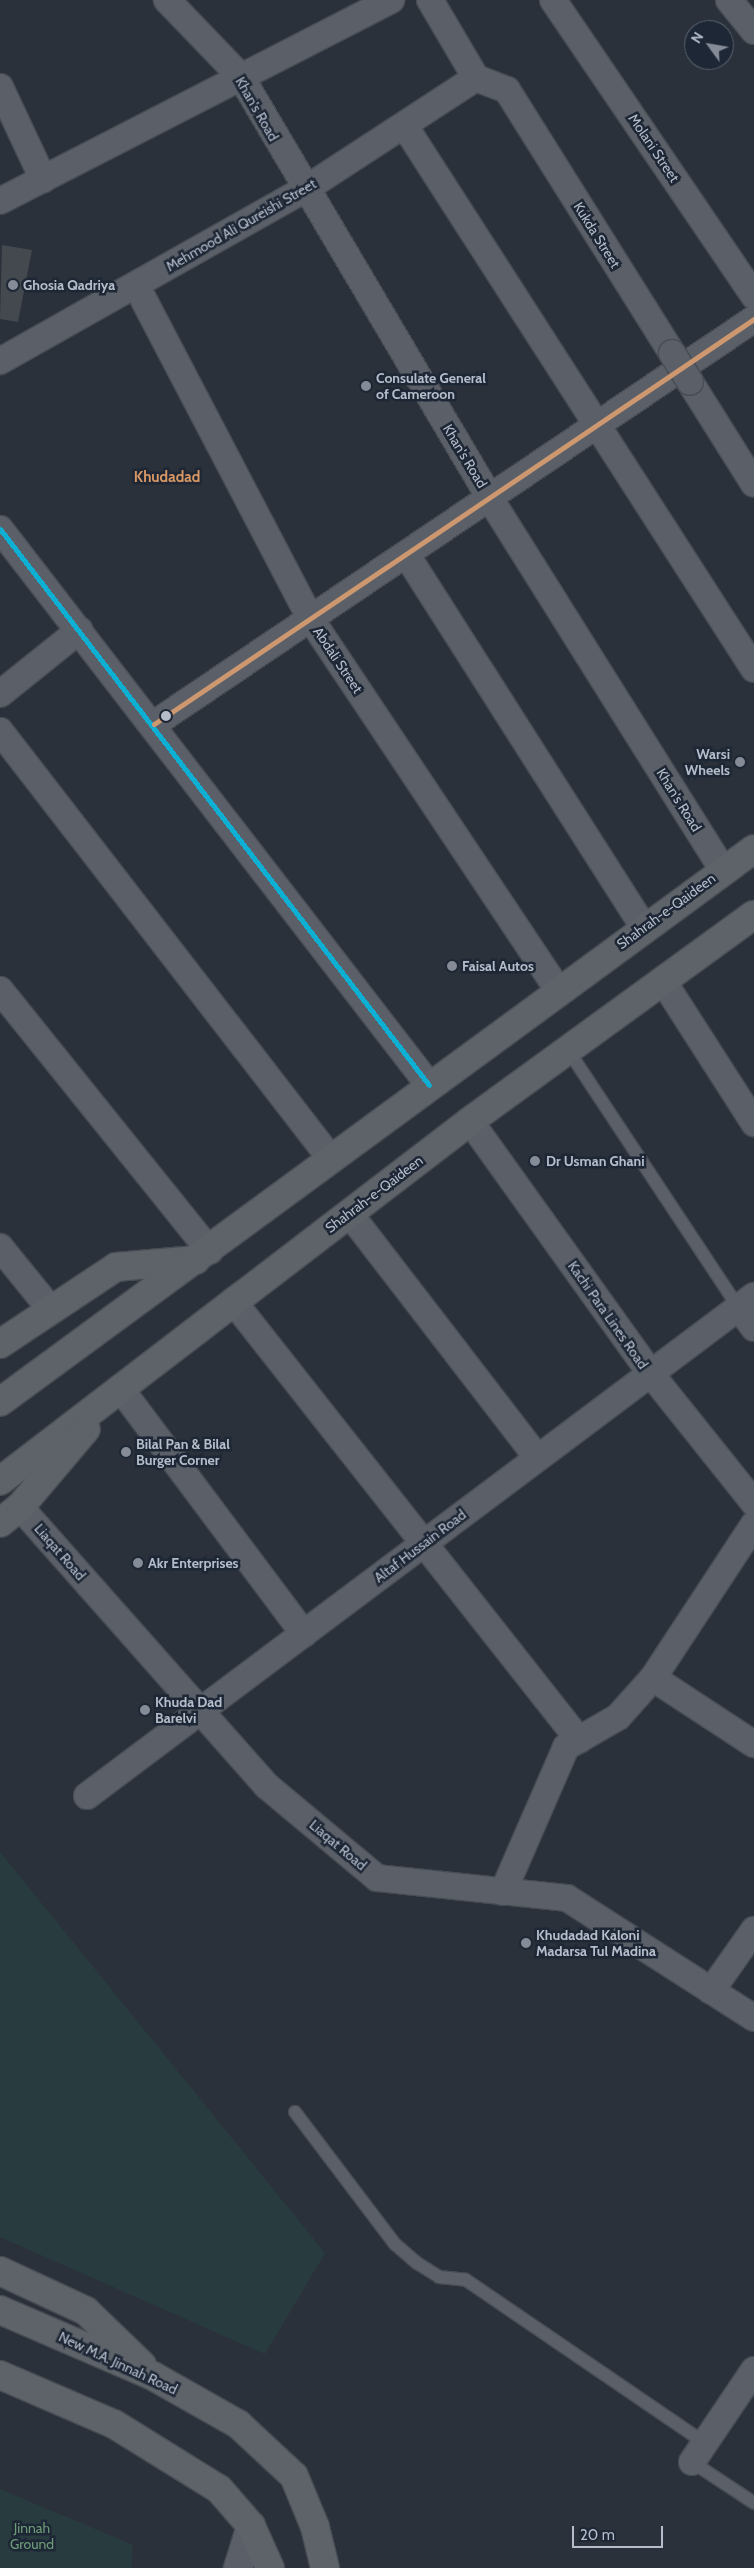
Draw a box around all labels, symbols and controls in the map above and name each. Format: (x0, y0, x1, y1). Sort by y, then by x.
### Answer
north arrow (684, 20, 734, 70)
text: N (687, 29, 707, 47)
street label: Khan's Road (232, 74, 282, 144)
street label: Molani Street (625, 111, 683, 185)
street label: Mehmood Ali Qureishi Street (163, 175, 319, 275)
street label: Kukda Street (570, 199, 624, 271)
place label: Ghosia Qadriya (23, 277, 115, 293)
marker: Ghosia Qadriya (7, 279, 19, 291)
place label: Consulate General of Cameroon (376, 370, 486, 402)
marker: Consulate General of Cameroon (360, 380, 372, 392)
street label: Khan's Road (439, 421, 491, 491)
district label: Khudadad (134, 469, 200, 487)
street label: Abdali Street (310, 624, 366, 696)
unlabelled marker (161, 711, 171, 721)
place label: Warsi Wheels (685, 746, 730, 779)
marker: Warsi Wheels (734, 756, 746, 768)
street label: Khan's Road (653, 765, 705, 835)
street label: Shahrah-e-Qaideen (613, 870, 719, 952)
place label: Faisal Autos (462, 958, 534, 974)
marker: Faisal Autos (446, 960, 458, 972)
street label: Shahrah-e-Qaideen (322, 1152, 426, 1236)
place label: Dr Usman Ghani (546, 1153, 645, 1169)
marker: Dr Usman Ghani (528, 1154, 542, 1168)
street label: Kachi Para Lines Road (564, 1258, 652, 1372)
place label: Bilal Pan & Bilal Burger Corner (136, 1436, 230, 1468)
marker: Bilal Pan & Bilal Burger Corner (120, 1446, 132, 1458)
street label: Altaf Hussain Road (371, 1506, 469, 1586)
street label: Liaqat Road (31, 1520, 89, 1584)
place label: Akr Enterprises (148, 1555, 239, 1571)
marker: Akr Enterprises (132, 1557, 144, 1569)
place label: Khuda Dad Barelvi (155, 1694, 222, 1726)
marker: Khuda Dad Barelvi (139, 1704, 151, 1716)
street label: Liaqat Road (306, 1816, 370, 1874)
place label: Khudadad Kaloni Madarsa Tul Madina (536, 1927, 656, 1960)
marker: Khudadad Kaloni Madarsa Tul Madina (520, 1937, 532, 1949)
street label: New M.A. Jinnah Road (56, 2328, 180, 2398)
scale bar (574, 2516, 665, 2548)
park label: Jinnah Ground (10, 2520, 54, 2552)
text: 20 m (580, 2526, 615, 2544)

